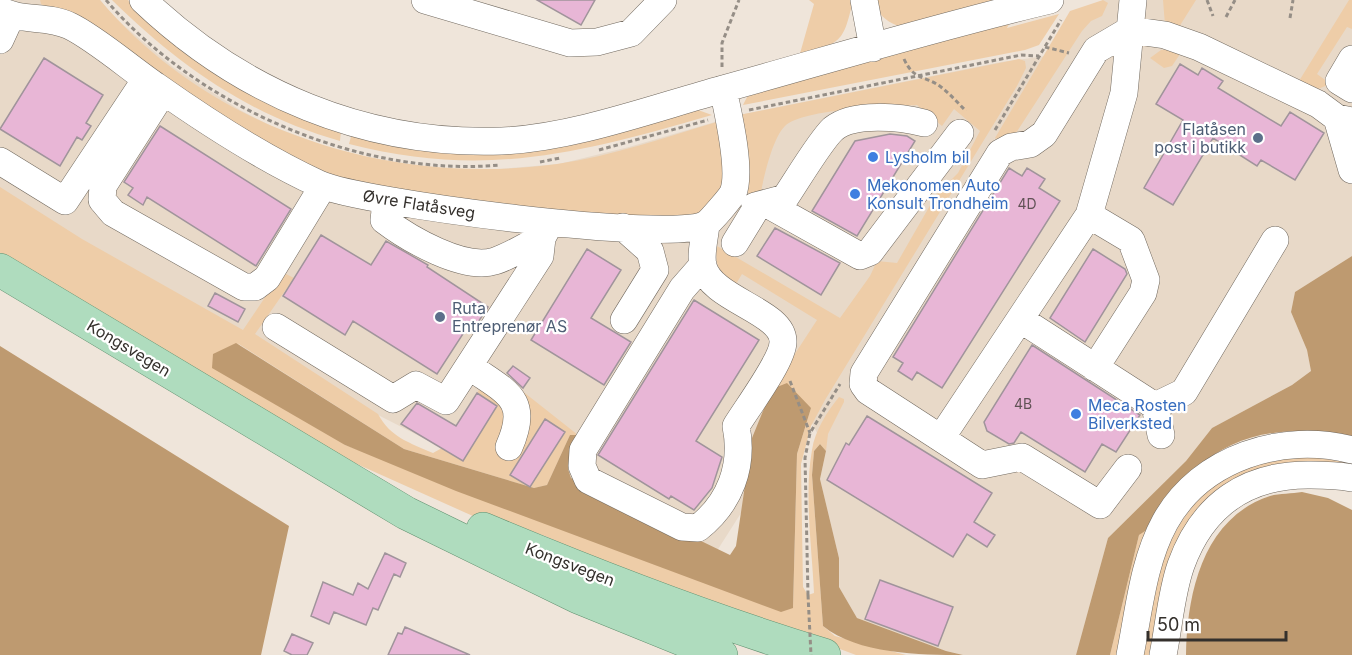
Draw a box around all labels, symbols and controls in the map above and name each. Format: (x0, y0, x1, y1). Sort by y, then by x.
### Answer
place label: Flatåsen post i butikk (1154, 119, 1246, 157)
marker: Flatåsen post i butikk (1251, 131, 1265, 145)
place label: Lysholm bil (885, 147, 969, 167)
marker: Lysholm bil (866, 150, 880, 164)
place label: Mekonomen Auto Konsult Trondheim (867, 175, 1009, 213)
street label: Øvre Flatåsveg (361, 185, 477, 223)
marker: Mekonomen Auto Konsult Trondheim (848, 187, 862, 201)
house number: 4D (1017, 195, 1037, 212)
place label: Ruta Entreprenør AS (452, 298, 567, 336)
marker: Ruta Entreprenør AS (433, 310, 447, 324)
street label: Kongsvegen (84, 315, 174, 381)
house number: 4B (1014, 395, 1032, 412)
place label: Meca Rosten Bilverksted (1088, 395, 1187, 433)
marker: Meca Rosten Bilverksted (1069, 407, 1083, 421)
street label: Kongsvegen (523, 538, 617, 590)
scale bar (1148, 604, 1286, 642)
text: 50 m (1157, 614, 1200, 635)

